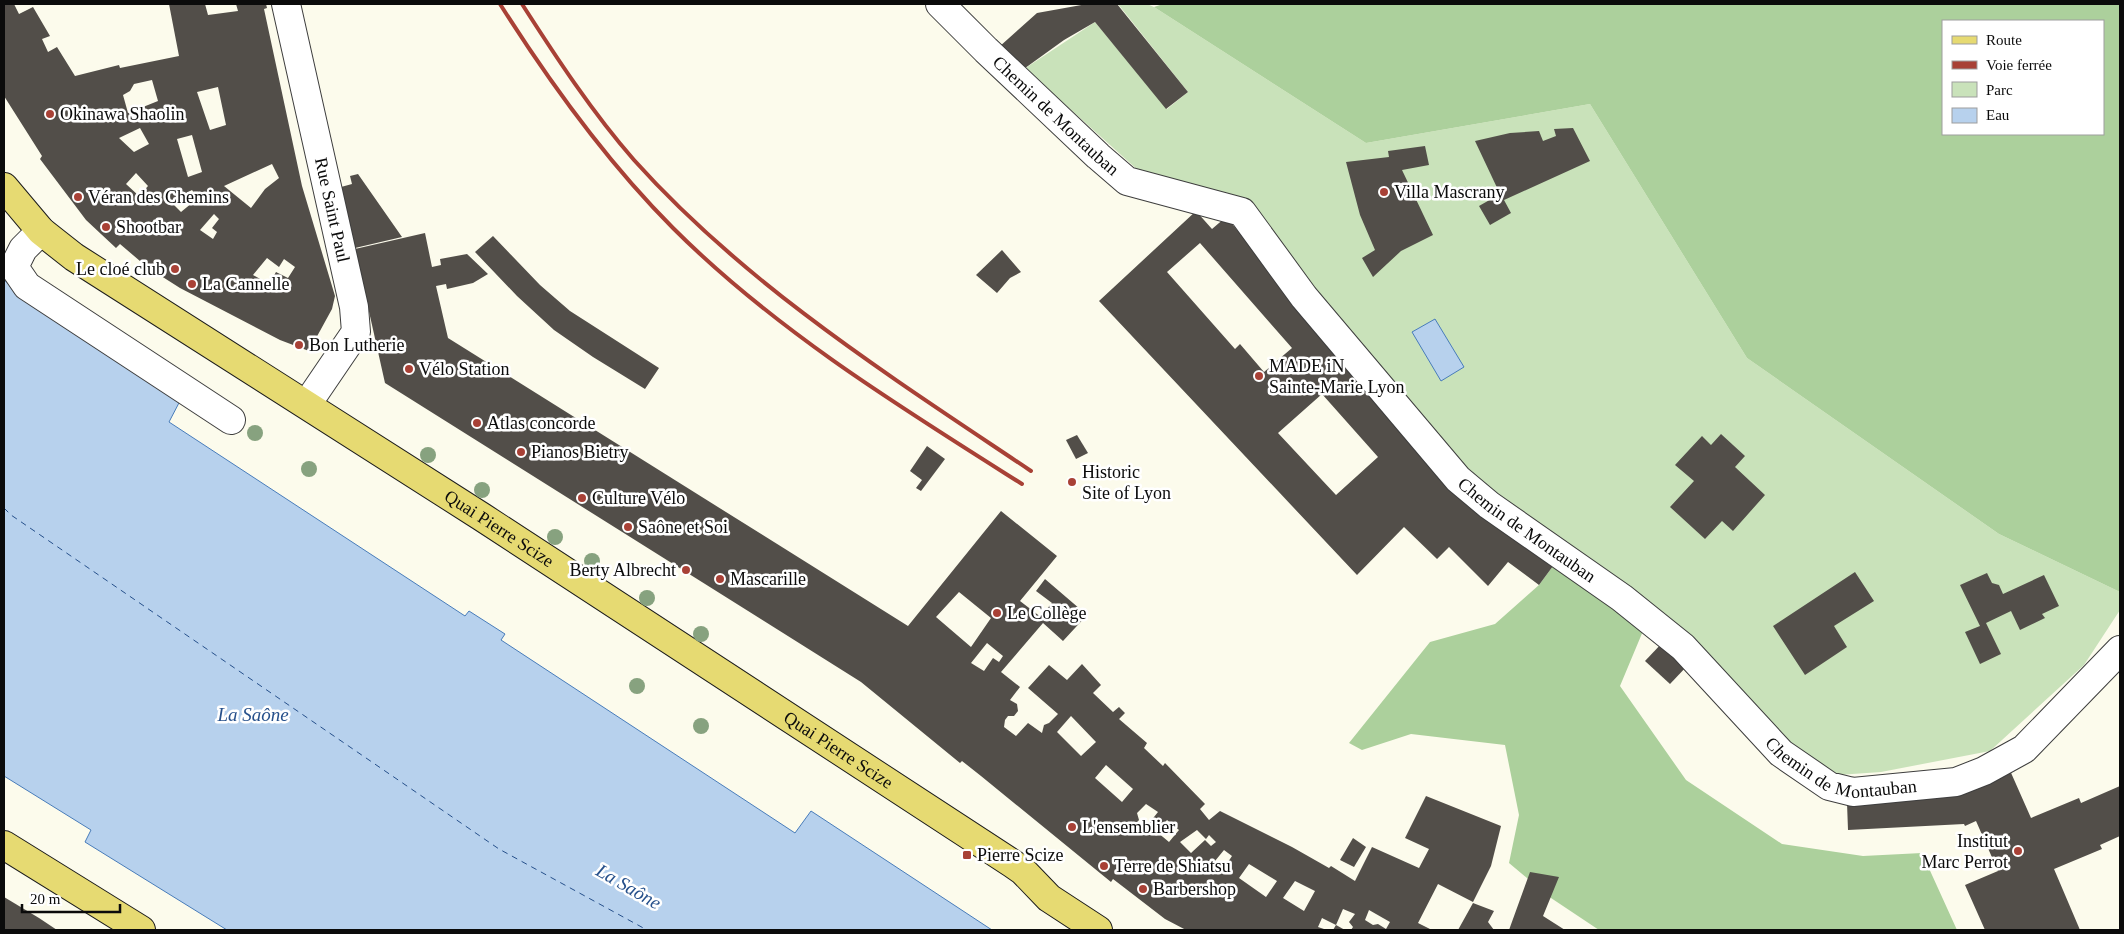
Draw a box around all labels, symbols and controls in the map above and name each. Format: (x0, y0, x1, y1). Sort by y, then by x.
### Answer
legend (1942, 20, 2104, 135)
text: Route (1986, 32, 2022, 48)
street label: Chemin de Montauban (989, 52, 1123, 179)
text: Voie ferrée (1986, 57, 2052, 73)
text: Parc (1986, 82, 2013, 98)
place label: Okinawa Shaolin (60, 104, 184, 124)
text: Eau (1986, 107, 2010, 123)
marker: Okinawa Shaolin (44, 108, 56, 120)
street label: Rue Saint Paul (311, 155, 354, 264)
place label: Villa Mascrany (1394, 182, 1504, 202)
marker: Villa Mascrany (1378, 186, 1390, 198)
place label: Véran des Chemins (88, 187, 229, 207)
marker: Véran des Chemins (72, 191, 84, 203)
place label: Shootbar (116, 217, 181, 237)
marker: Shootbar (100, 221, 112, 233)
place label: Le cloé club (76, 259, 165, 279)
marker: Le cloé club (169, 263, 181, 275)
place label: La Cannelle (202, 274, 289, 294)
marker: La Cannelle (186, 278, 198, 290)
place label: Bon Lutherie (309, 335, 404, 355)
marker: Bon Lutherie (293, 339, 305, 351)
place label: MADE iN Sainte-Marie Lyon (1269, 356, 1404, 397)
place label: Vélo Station (419, 359, 510, 379)
marker: Vélo Station (403, 363, 415, 375)
marker: MADE iN Sainte-Marie Lyon (1253, 370, 1265, 382)
place label: Atlas concorde (487, 413, 595, 433)
marker: Atlas concorde (471, 417, 483, 429)
place label: Pianos Bietry (531, 442, 629, 462)
marker: Pianos Bietry (515, 446, 527, 458)
place label: Historic Site of Lyon (1082, 462, 1171, 503)
street label: Chemin de Montauban (1454, 473, 1599, 586)
marker: Historic Site of Lyon (1066, 476, 1078, 488)
street label: Quai Pierre Scize (441, 486, 558, 571)
place label: Culture Vélo (592, 488, 685, 508)
marker: Culture Vélo (576, 492, 588, 504)
place label: Saône et Soi (638, 517, 728, 537)
marker: Saône et Soi (622, 521, 634, 533)
place label: Berty Albrecht (570, 560, 676, 580)
marker: Berty Albrecht (680, 564, 692, 576)
place label: Mascarille (730, 569, 806, 589)
marker: Mascarille (714, 573, 726, 585)
place label: Le Collège (1007, 603, 1086, 623)
marker: Le Collège (991, 607, 1003, 619)
water label: La Saône (216, 704, 289, 725)
street label: Quai Pierre Scize (780, 707, 897, 793)
street label: Chemin de Montauban (1761, 733, 1918, 802)
place label: L'ensemblier (1082, 817, 1175, 837)
marker: L'ensemblier (1066, 821, 1078, 833)
place label: Institut Marc Perrot (1922, 831, 2008, 872)
place label: Pierre Scize (977, 845, 1063, 865)
marker: Institut Marc Perrot (2012, 845, 2024, 857)
marker: Pierre Scize (961, 849, 973, 861)
place label: Terre de Shiatsu (1114, 856, 1231, 876)
water label: La Saône (592, 859, 665, 913)
marker: Terre de Shiatsu (1098, 860, 1110, 872)
place label: Barbershop (1153, 879, 1236, 899)
scale bar (22, 882, 120, 914)
marker: Barbershop (1137, 883, 1149, 895)
text: 20 m (30, 891, 61, 907)

